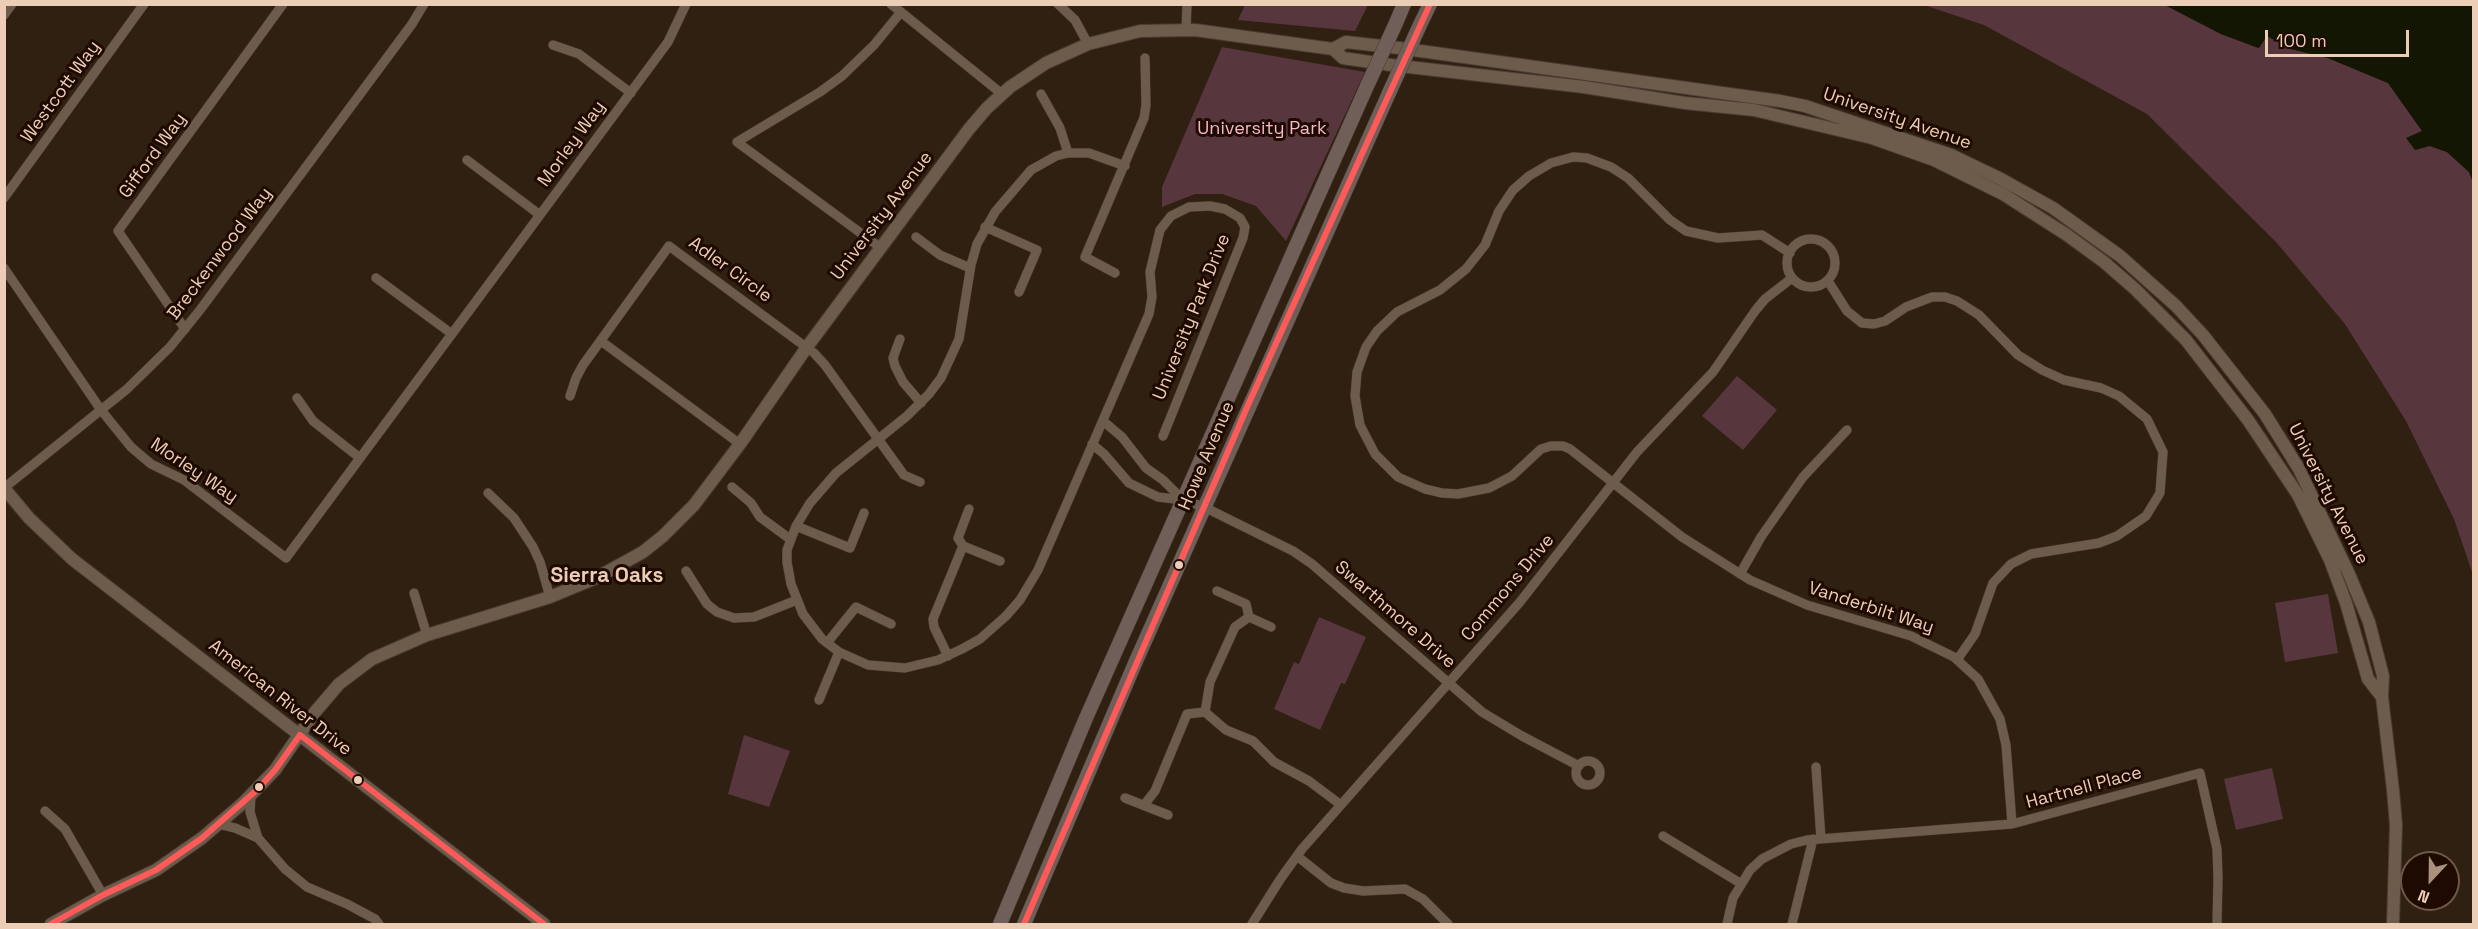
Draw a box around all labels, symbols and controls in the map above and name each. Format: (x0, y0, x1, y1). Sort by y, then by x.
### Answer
scale bar (2268, 18, 2412, 56)
text: 100 m (2276, 29, 2327, 52)
street label: Westcott Way (17, 37, 105, 147)
street label: University Avenue (1820, 83, 1974, 155)
street label: Morley Way (534, 97, 610, 191)
street label: Gifford Way (115, 109, 191, 203)
park label: University Park (1197, 118, 1327, 140)
street label: University Avenue (827, 147, 937, 285)
street label: Breckenwood Way (163, 184, 277, 324)
street label: University Park Drive (1149, 231, 1235, 403)
street label: Adler Circle (684, 233, 776, 307)
street label: Howe Avenue (1174, 398, 1240, 514)
street label: University Avenue (2283, 420, 2373, 568)
street label: Morley Way (146, 434, 242, 508)
street label: Commons Drive (1457, 530, 1559, 646)
street label: Swarthmore Drive (1330, 557, 1460, 673)
unlabelled marker (1173, 559, 1185, 571)
district label: Sierra Oaks (550, 563, 664, 589)
street label: Vanderbilt Way (1805, 577, 1937, 639)
street label: American River Drive (204, 635, 356, 761)
street label: Hartnell Place (2024, 762, 2144, 814)
unlabelled marker (352, 774, 364, 786)
unlabelled marker (253, 781, 265, 793)
north arrow (2400, 851, 2460, 911)
text: N (2415, 885, 2433, 908)

